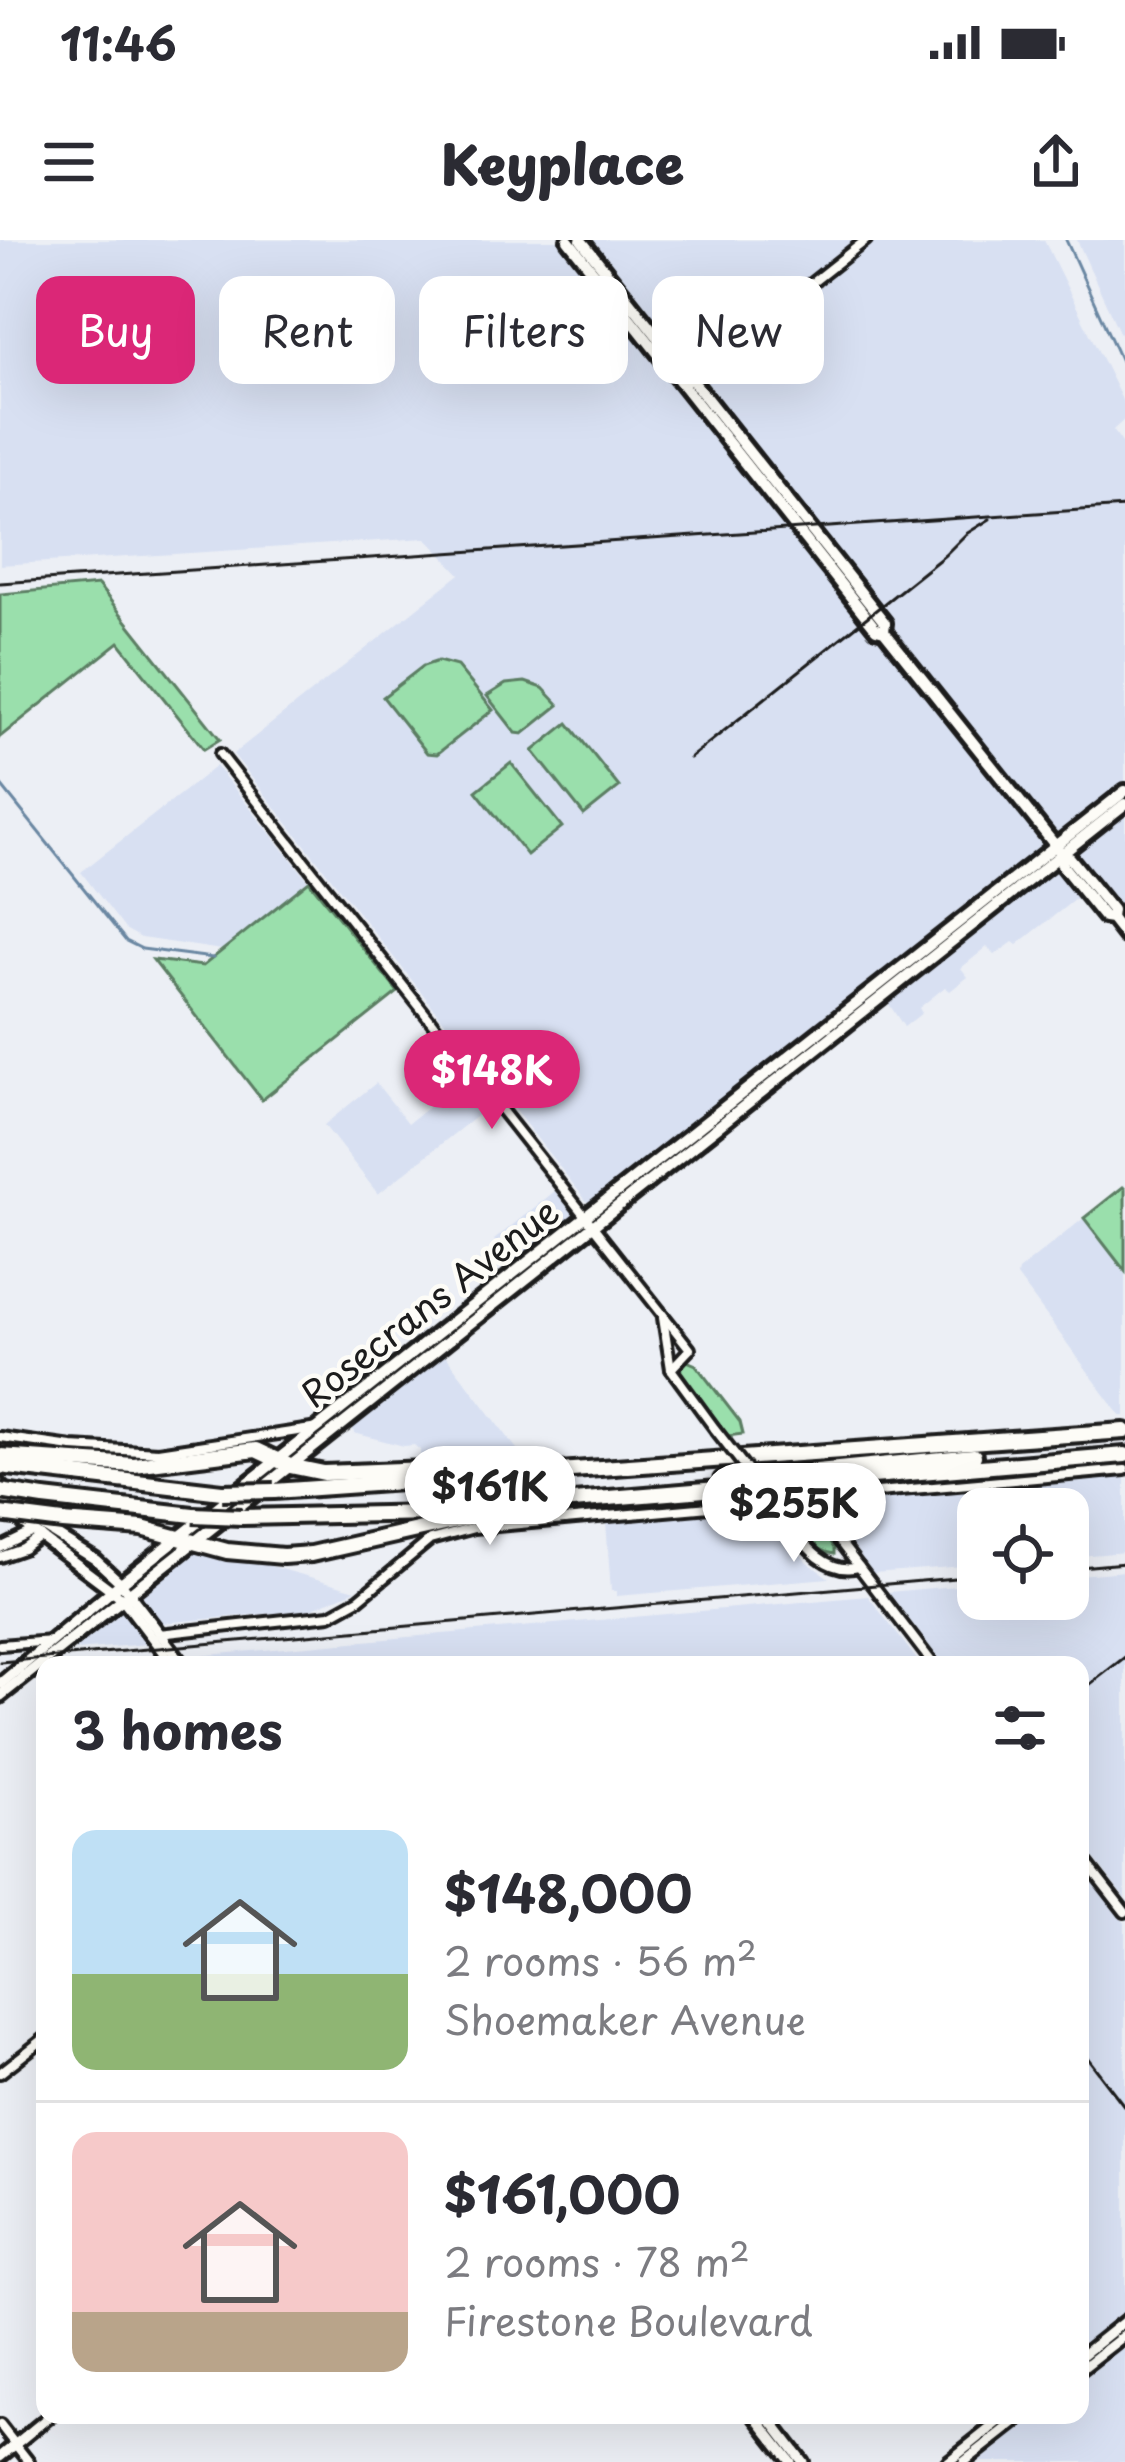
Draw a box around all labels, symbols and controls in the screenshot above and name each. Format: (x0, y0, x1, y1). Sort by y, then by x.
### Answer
text: 11:46 (60, 8, 177, 76)
text: Keyplace (441, 122, 684, 203)
icon: menu (36, 129, 102, 195)
icon: share (1023, 129, 1089, 195)
chip: Buy (36, 276, 195, 384)
chip: Rent (219, 276, 395, 384)
chip: Filters (419, 276, 628, 384)
chip: New (652, 276, 824, 384)
pin: $148K (408, 1030, 576, 1132)
text: $148K (431, 1039, 553, 1098)
street label: Rosecrans Avenue (288, 1183, 569, 1419)
pin: $161K (406, 1446, 574, 1548)
text: $161K (432, 1455, 548, 1514)
pin: $255K (710, 1463, 878, 1565)
text: $255K (729, 1472, 859, 1531)
map controls (957, 1488, 1089, 1620)
button: locate (957, 1488, 1089, 1620)
text: 3 homes (72, 1690, 283, 1767)
icon: filters (987, 1695, 1053, 1761)
text: $148,000 (444, 1853, 692, 1930)
icon: home (168, 1878, 312, 2022)
text: 2 rooms · 56 m² (444, 1930, 757, 1989)
text: Shoemaker Avenue (444, 1989, 806, 2048)
text: $161,000 (444, 2154, 680, 2231)
icon: home (168, 2180, 312, 2324)
text: 2 rooms · 78 m² (444, 2231, 750, 2290)
text: Firestone Boulevard (444, 2290, 813, 2349)

